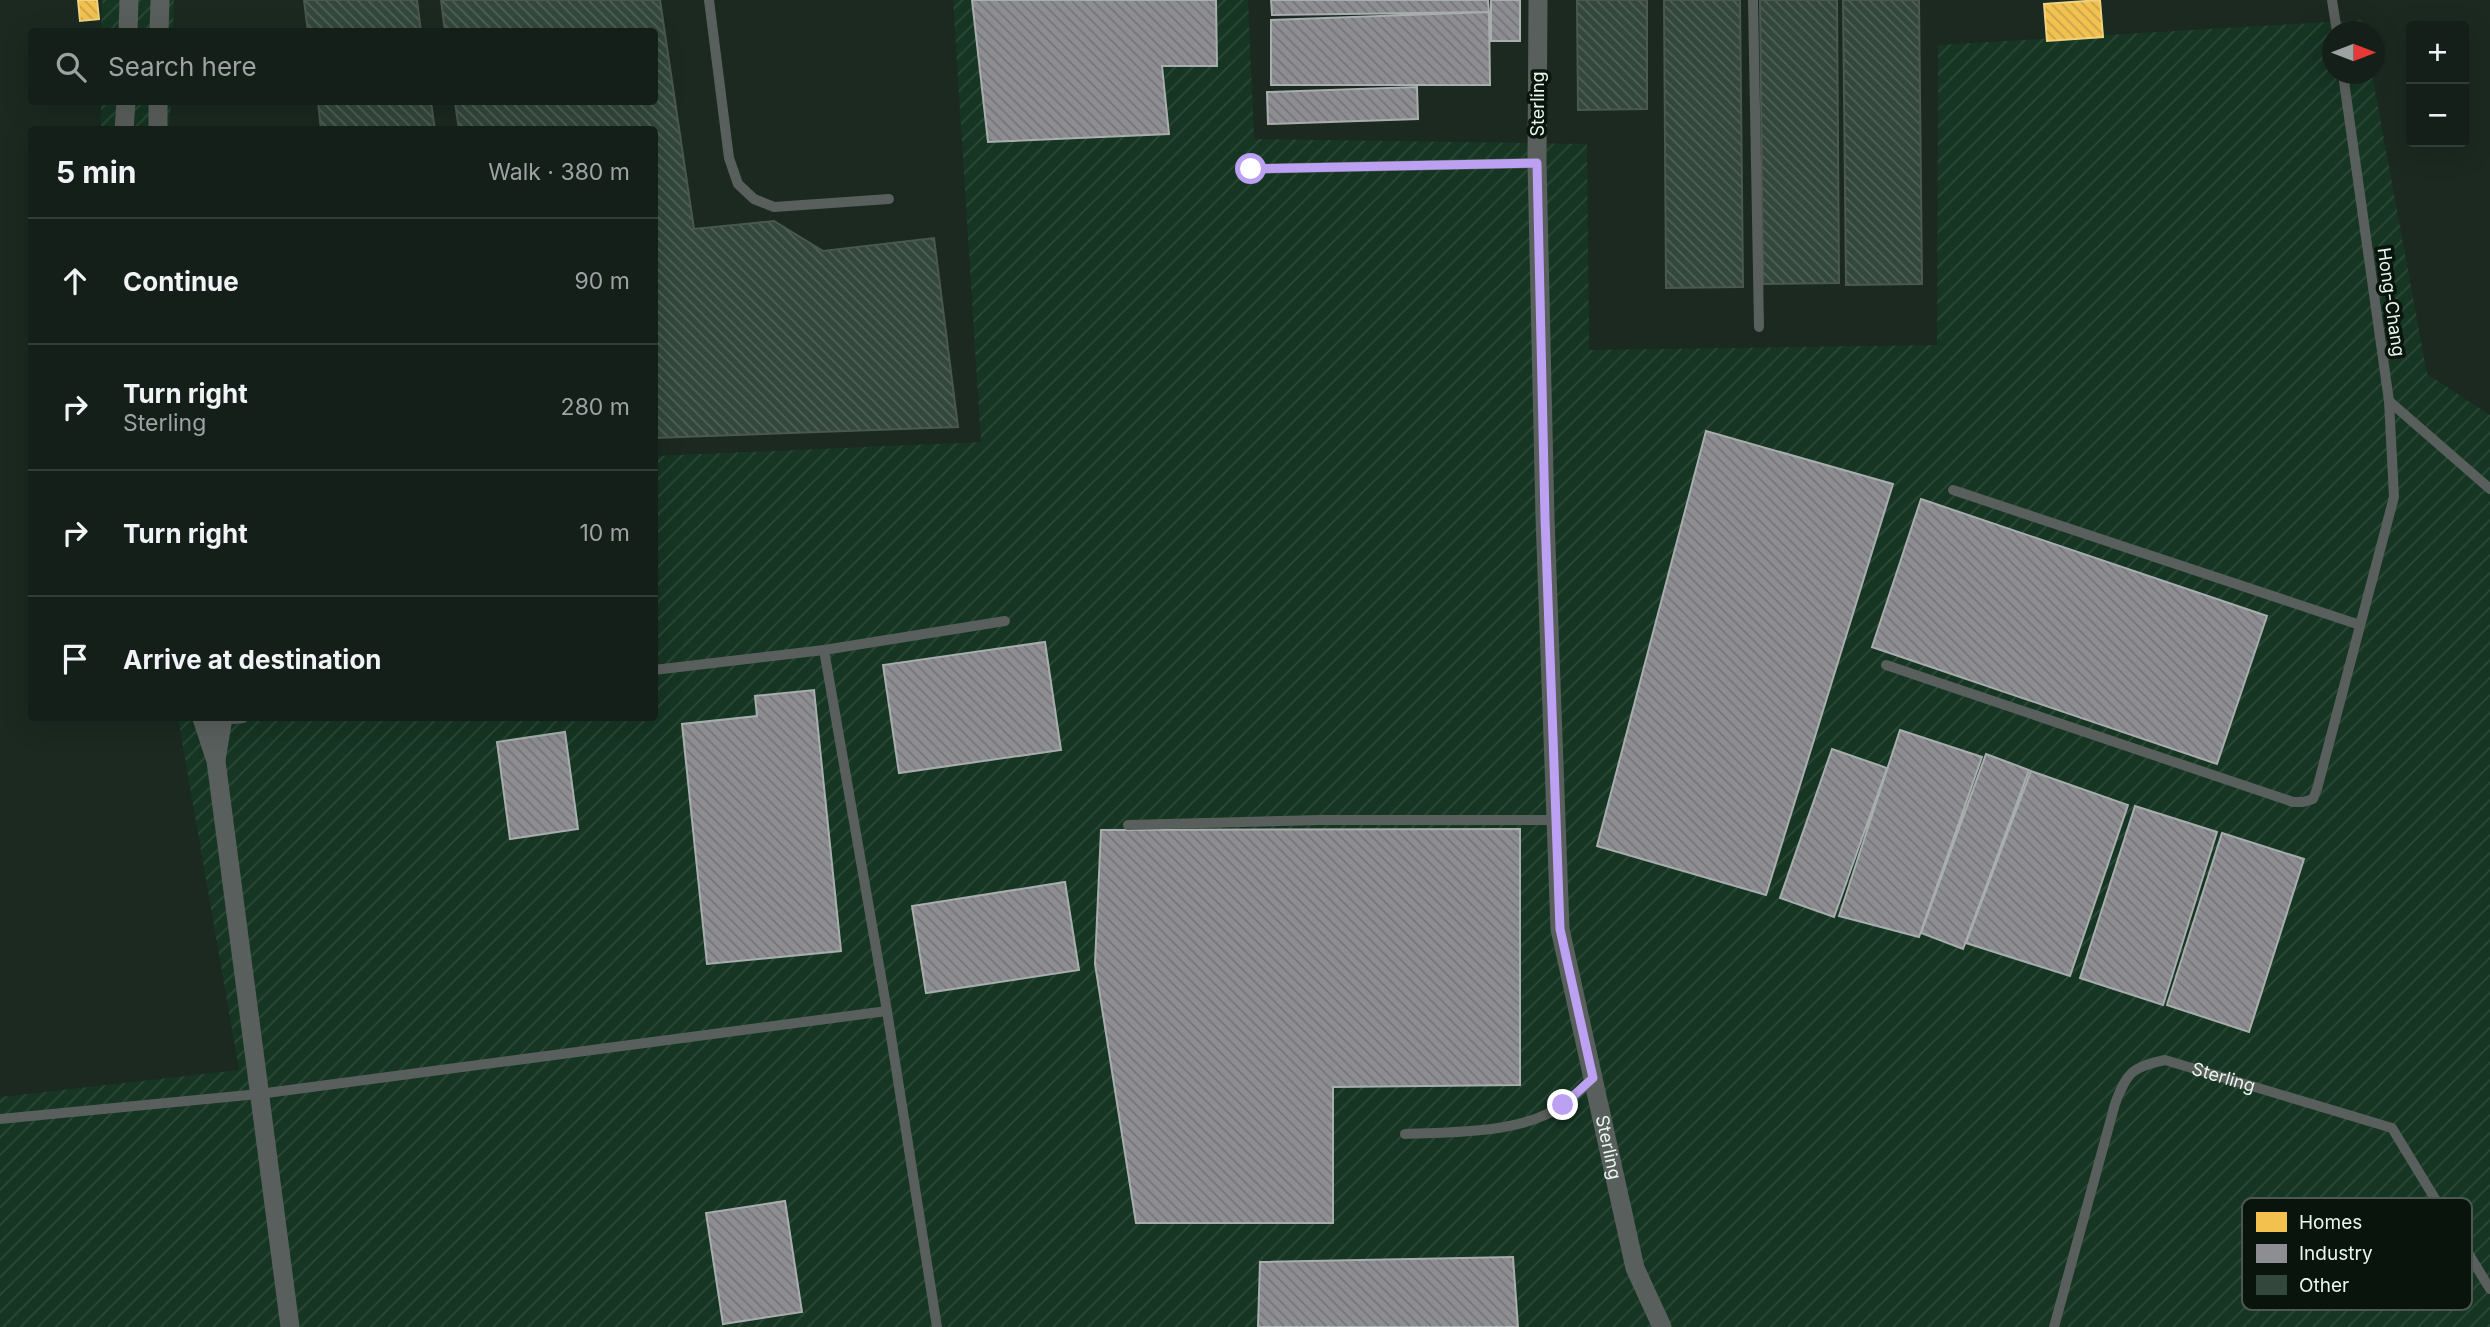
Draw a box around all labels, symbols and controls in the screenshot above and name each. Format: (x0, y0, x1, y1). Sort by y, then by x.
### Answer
north arrow (2322, 21, 2385, 84)
map controls (2406, 21, 2469, 147)
button: + (2406, 21, 2469, 84)
search box (28, 28, 658, 105)
icon: search (52, 48, 90, 86)
text: Search here (108, 51, 257, 82)
street label: Sterling (1527, 71, 1548, 137)
button: − (2406, 84, 2469, 147)
route start (1235, 153, 1266, 184)
text: 5 min (56, 154, 136, 190)
text: Walk · 380 m (488, 158, 630, 186)
street label: Hong-Chang (2373, 246, 2410, 358)
icon: ahead (56, 262, 94, 300)
text: Continue (123, 266, 239, 297)
text: 90 m (575, 267, 630, 295)
text: Turn right (123, 378, 248, 409)
icon: right (56, 388, 94, 426)
text: 280 m (561, 393, 630, 421)
text: Sterling (123, 409, 206, 437)
icon: right (56, 514, 94, 552)
text: Turn right (123, 518, 248, 549)
text: 10 m (580, 519, 630, 547)
icon: arrive (56, 640, 94, 678)
text: Arrive at destination (123, 644, 382, 675)
street label: Sterling (2189, 1058, 2258, 1096)
route end (1547, 1089, 1578, 1120)
street label: Sterling (1591, 1113, 1626, 1181)
legend (2242, 1198, 2472, 1310)
text: Homes (2299, 1211, 2362, 1234)
text: Industry (2299, 1242, 2373, 1265)
text: Other (2299, 1274, 2349, 1297)

